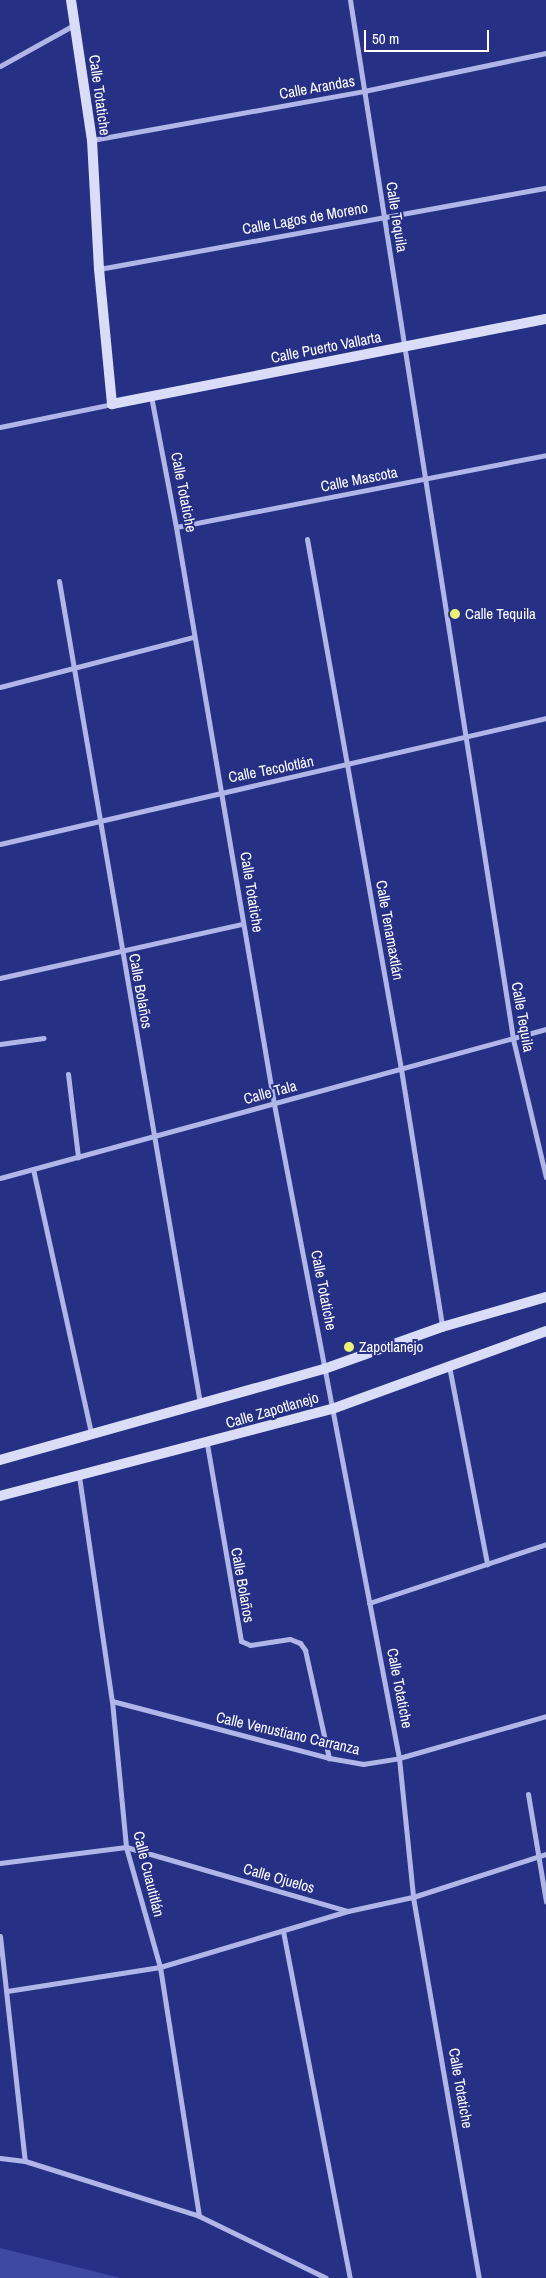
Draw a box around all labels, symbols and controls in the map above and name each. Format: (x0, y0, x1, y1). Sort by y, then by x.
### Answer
scale bar (366, 20, 491, 52)
text: 50 m (372, 28, 399, 49)
street label: Calle Totatiche (85, 53, 115, 137)
street label: Calle Arandas (277, 71, 357, 103)
street label: Calle Tequila (383, 180, 411, 254)
street label: Calle Lagos de Moreno (241, 198, 369, 238)
street label: Calle Puerto Vallarta (269, 327, 383, 367)
street label: Calle Totatiche (167, 450, 201, 534)
street label: Calle Mascota (319, 463, 399, 495)
place label: Calle Tequila (465, 605, 536, 623)
marker: Calle Tequila (449, 608, 461, 620)
street label: Calle Tecolotlán (227, 752, 315, 786)
street label: Calle Totatiche (237, 850, 267, 934)
street label: Calle Tenamaxtlán (372, 879, 408, 981)
street label: Calle Bolaños (126, 952, 156, 1030)
street label: Calle Tequila (508, 980, 538, 1054)
street label: Calle Tala (241, 1076, 299, 1108)
street label: Calle Totatiche (307, 1248, 341, 1332)
place label: Zapotlanejo (359, 1338, 423, 1356)
marker: Zapotlanejo (343, 1341, 355, 1353)
street label: Calle Zapotlanejo (224, 1388, 320, 1432)
street label: Calle Bolaños (228, 1546, 258, 1624)
street label: Calle Totatiche (383, 1646, 417, 1730)
street label: Calle Venustiano Carranza (214, 1708, 362, 1758)
street label: Calle Cuautitlán (130, 1829, 168, 1919)
street label: Calle Ojuelos (241, 1859, 317, 1897)
street label: Calle Totatiche (445, 2046, 477, 2130)

